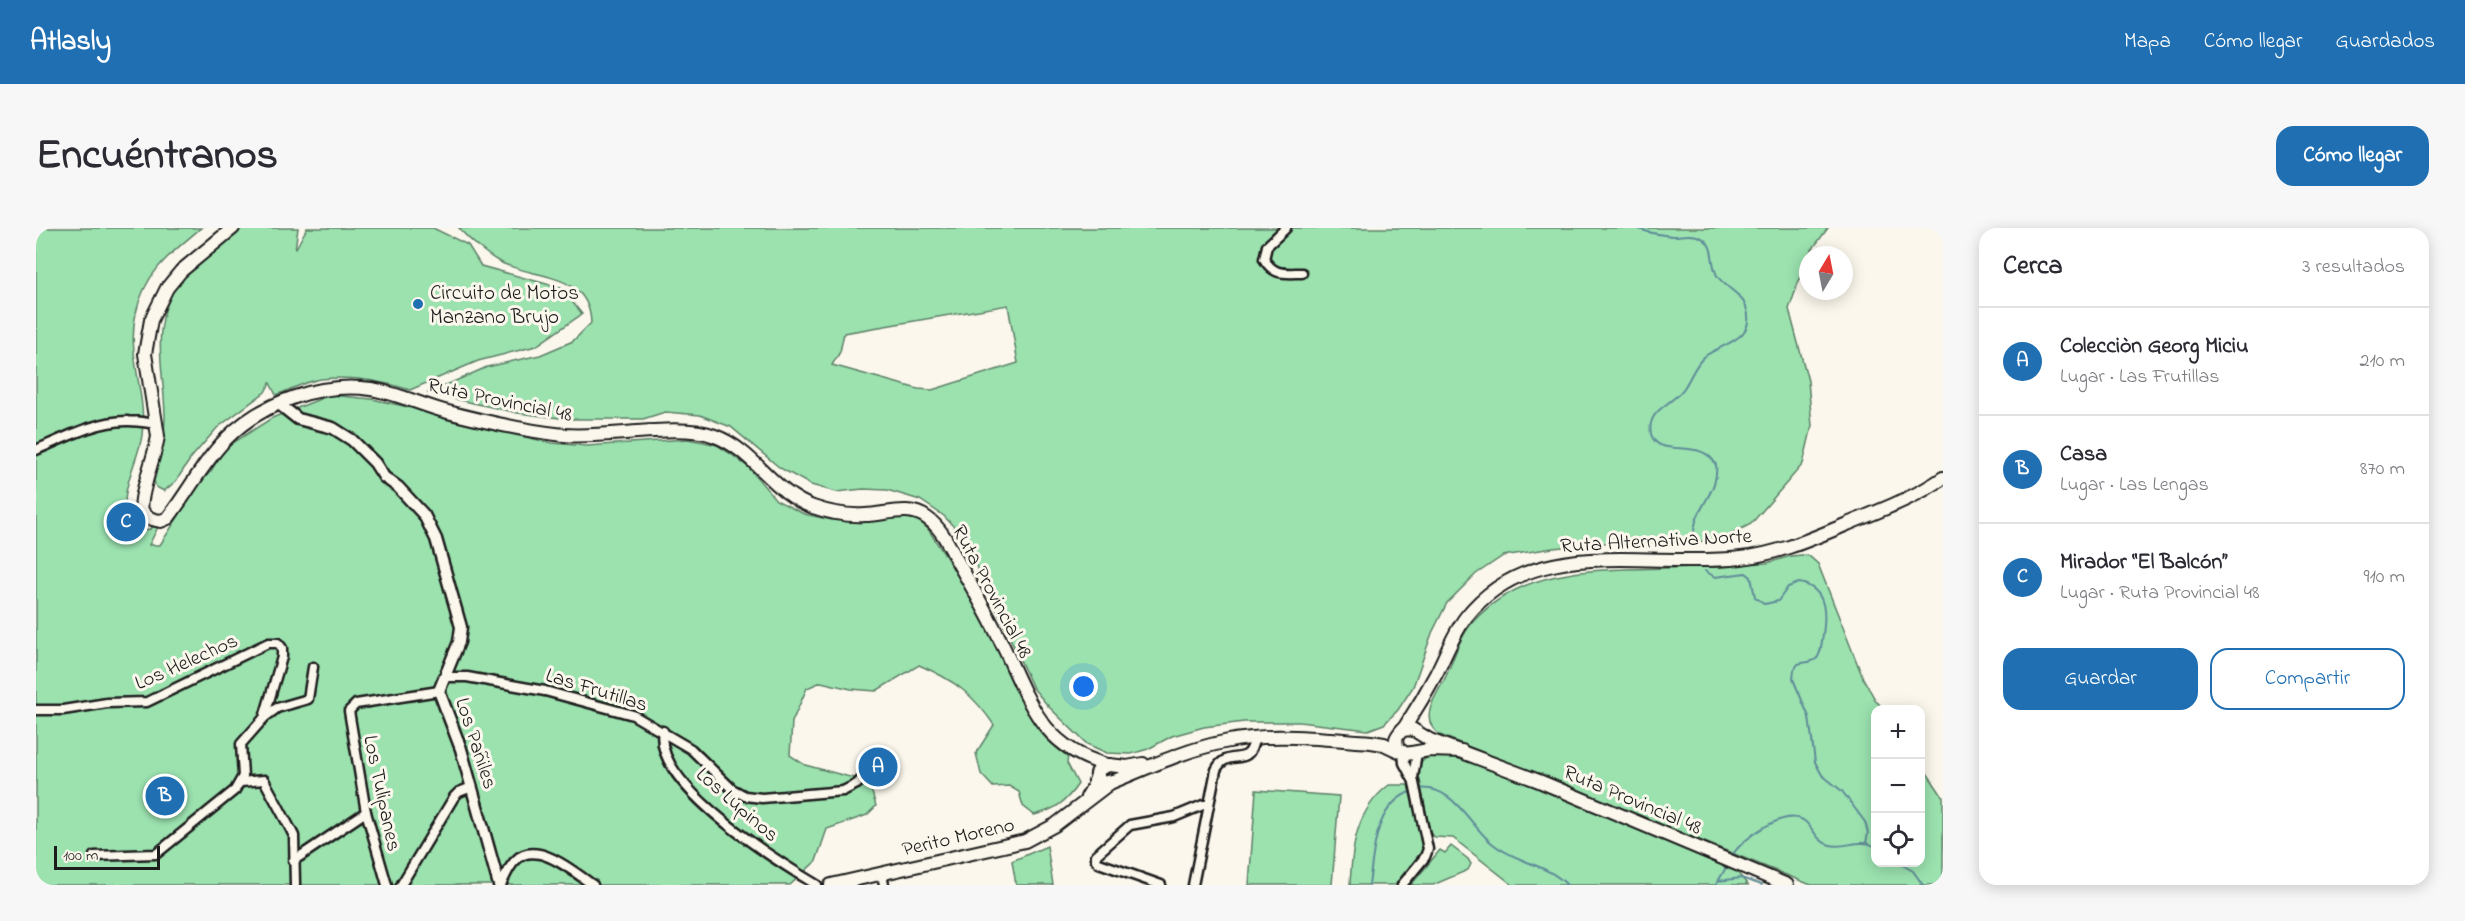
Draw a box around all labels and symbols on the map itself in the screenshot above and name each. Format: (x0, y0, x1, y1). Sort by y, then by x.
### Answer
north arrow (1799, 246, 1853, 300)
place label: Circuito de Motos Manzano Brujo (430, 279, 579, 333)
marker: Circuito de Motos Manzano Brujo (411, 297, 425, 311)
street label: Ruta Provincial 48 (424, 371, 575, 431)
pin: C (106, 500, 146, 544)
street label: Ruta Provincial 48 (943, 520, 1039, 664)
street label: Ruta Alternativa Norte (1559, 522, 1753, 562)
street label: Los Helechos (130, 627, 243, 699)
street label: Las Frutillas (542, 661, 651, 721)
your location (1069, 672, 1098, 701)
street label: Los Pañiles (446, 694, 504, 793)
street label: Los Tulipanes (354, 733, 408, 854)
pin: A (858, 744, 898, 790)
street label: Ruta Provincial 48 (1558, 758, 1706, 844)
street label: Los Lupinos (689, 761, 785, 850)
pin: B (146, 774, 184, 818)
street label: Perito Moreno (899, 810, 1018, 865)
scale bar (54, 843, 160, 870)

